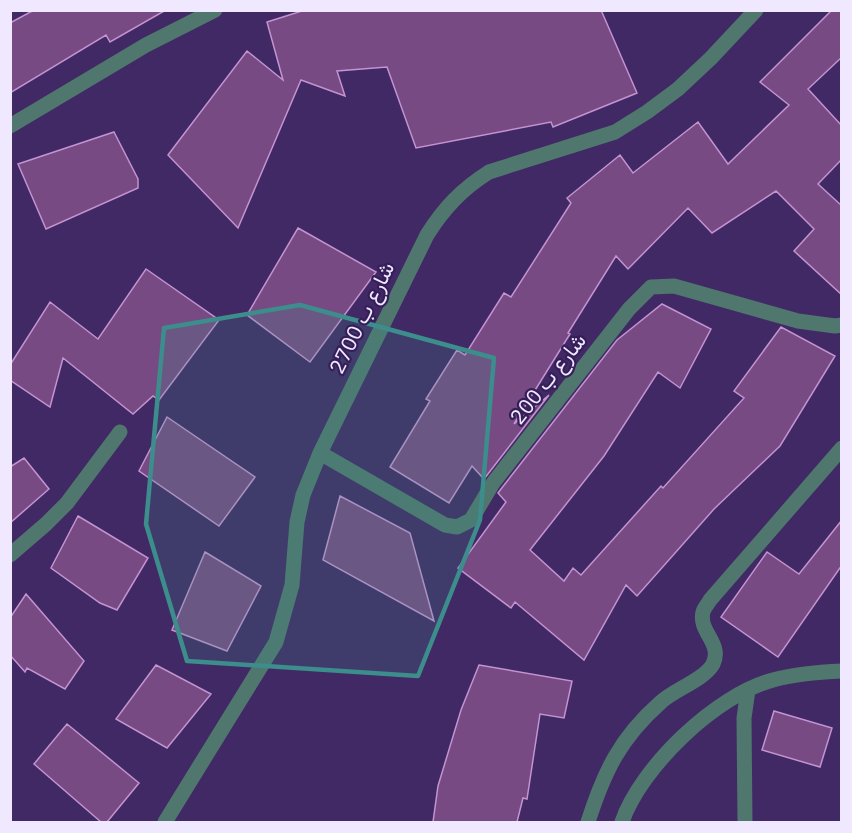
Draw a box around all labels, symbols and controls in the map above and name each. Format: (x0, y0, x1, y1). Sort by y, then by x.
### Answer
street label: شارع ب 2700 (322, 257, 401, 378)
street label: شارع ب 200 (503, 327, 592, 430)

